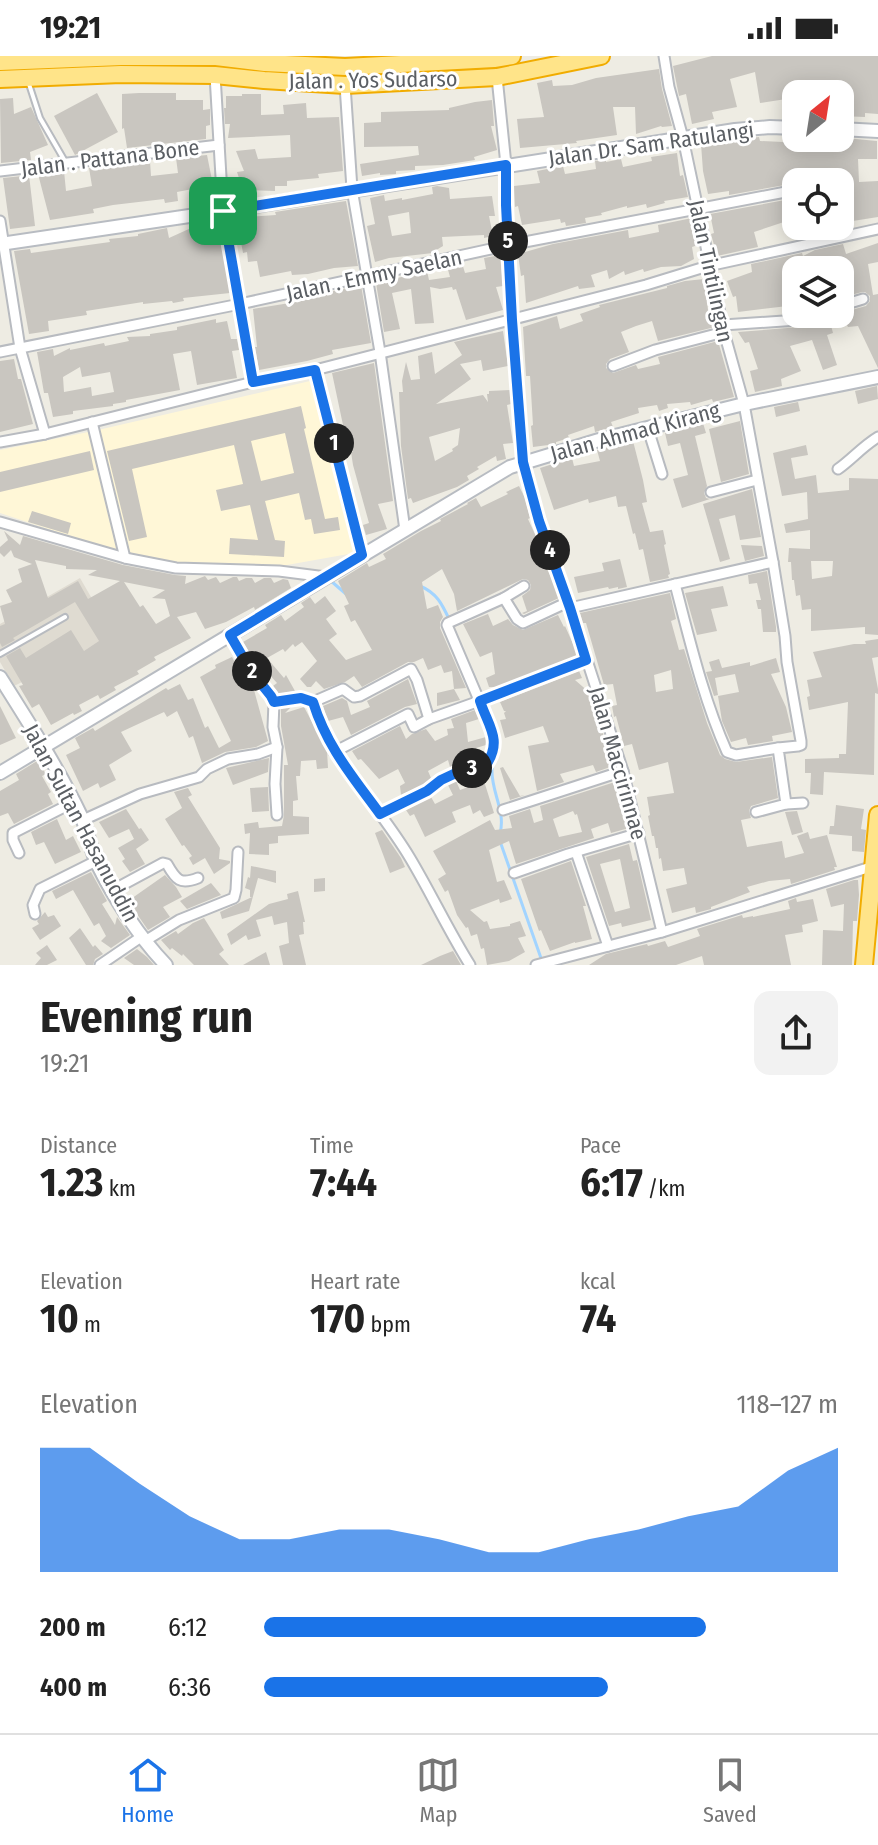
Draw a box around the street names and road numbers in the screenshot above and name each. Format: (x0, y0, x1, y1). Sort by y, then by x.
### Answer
street label: Jalan . Yos Sudarso (288, 65, 458, 95)
street label: Jalan Dr. Sam Ratulangi (546, 116, 756, 172)
street label: Jalan . Pattana Bone (19, 134, 201, 182)
street label: Jalan Tintilingan (683, 197, 739, 345)
street label: Jalan . Emmy Saelan (284, 243, 464, 307)
street label: Jalan Ahmad Kirang (547, 396, 723, 468)
street label: Jalan Maccirinnae (583, 683, 653, 843)
street label: Jalan Sultan Hasanuddin (17, 719, 145, 927)

